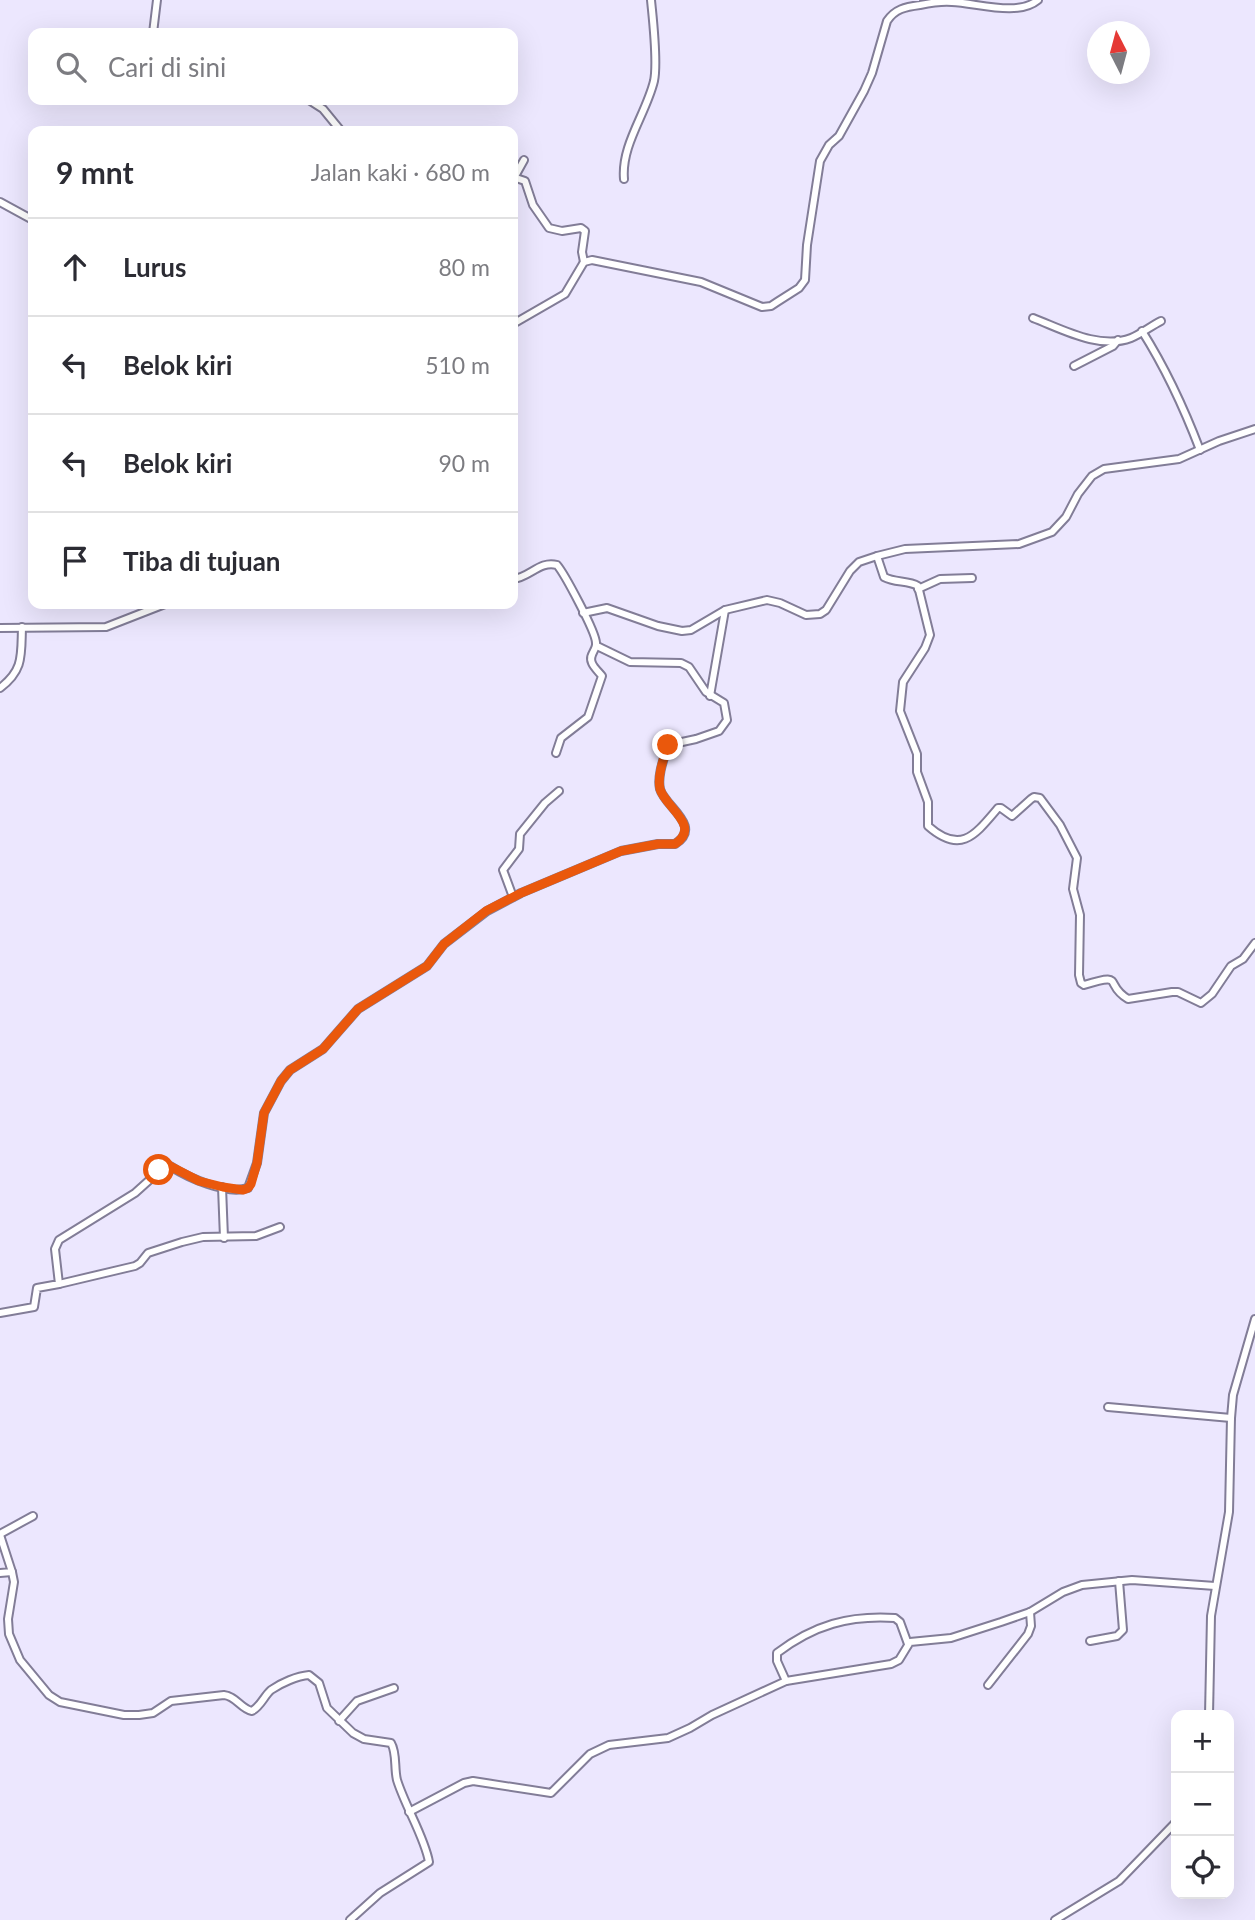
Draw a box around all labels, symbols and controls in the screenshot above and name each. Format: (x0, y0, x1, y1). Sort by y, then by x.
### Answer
north arrow (1087, 21, 1150, 84)
search box (28, 28, 518, 105)
icon: search (52, 48, 90, 86)
text: Cari di sini (108, 51, 226, 83)
text: 9 mnt (56, 154, 134, 190)
text: Jalan kaki · 680 m (311, 158, 490, 186)
icon: ahead (56, 248, 94, 286)
text: Lurus (123, 251, 186, 283)
text: 80 m (439, 253, 490, 281)
icon: left (56, 346, 94, 384)
text: Belok kiri (123, 349, 232, 381)
text: 510 m (425, 351, 490, 379)
icon: left (56, 444, 94, 482)
text: Belok kiri (123, 447, 232, 479)
text: 90 m (439, 449, 490, 477)
icon: arrive (56, 542, 94, 580)
text: Tiba di tujuan (123, 545, 281, 577)
route end (652, 729, 683, 760)
route start (143, 1154, 174, 1185)
map controls (1171, 1710, 1234, 1899)
button: + (1171, 1710, 1234, 1773)
button: − (1171, 1773, 1234, 1836)
button: locate (1171, 1836, 1234, 1899)

